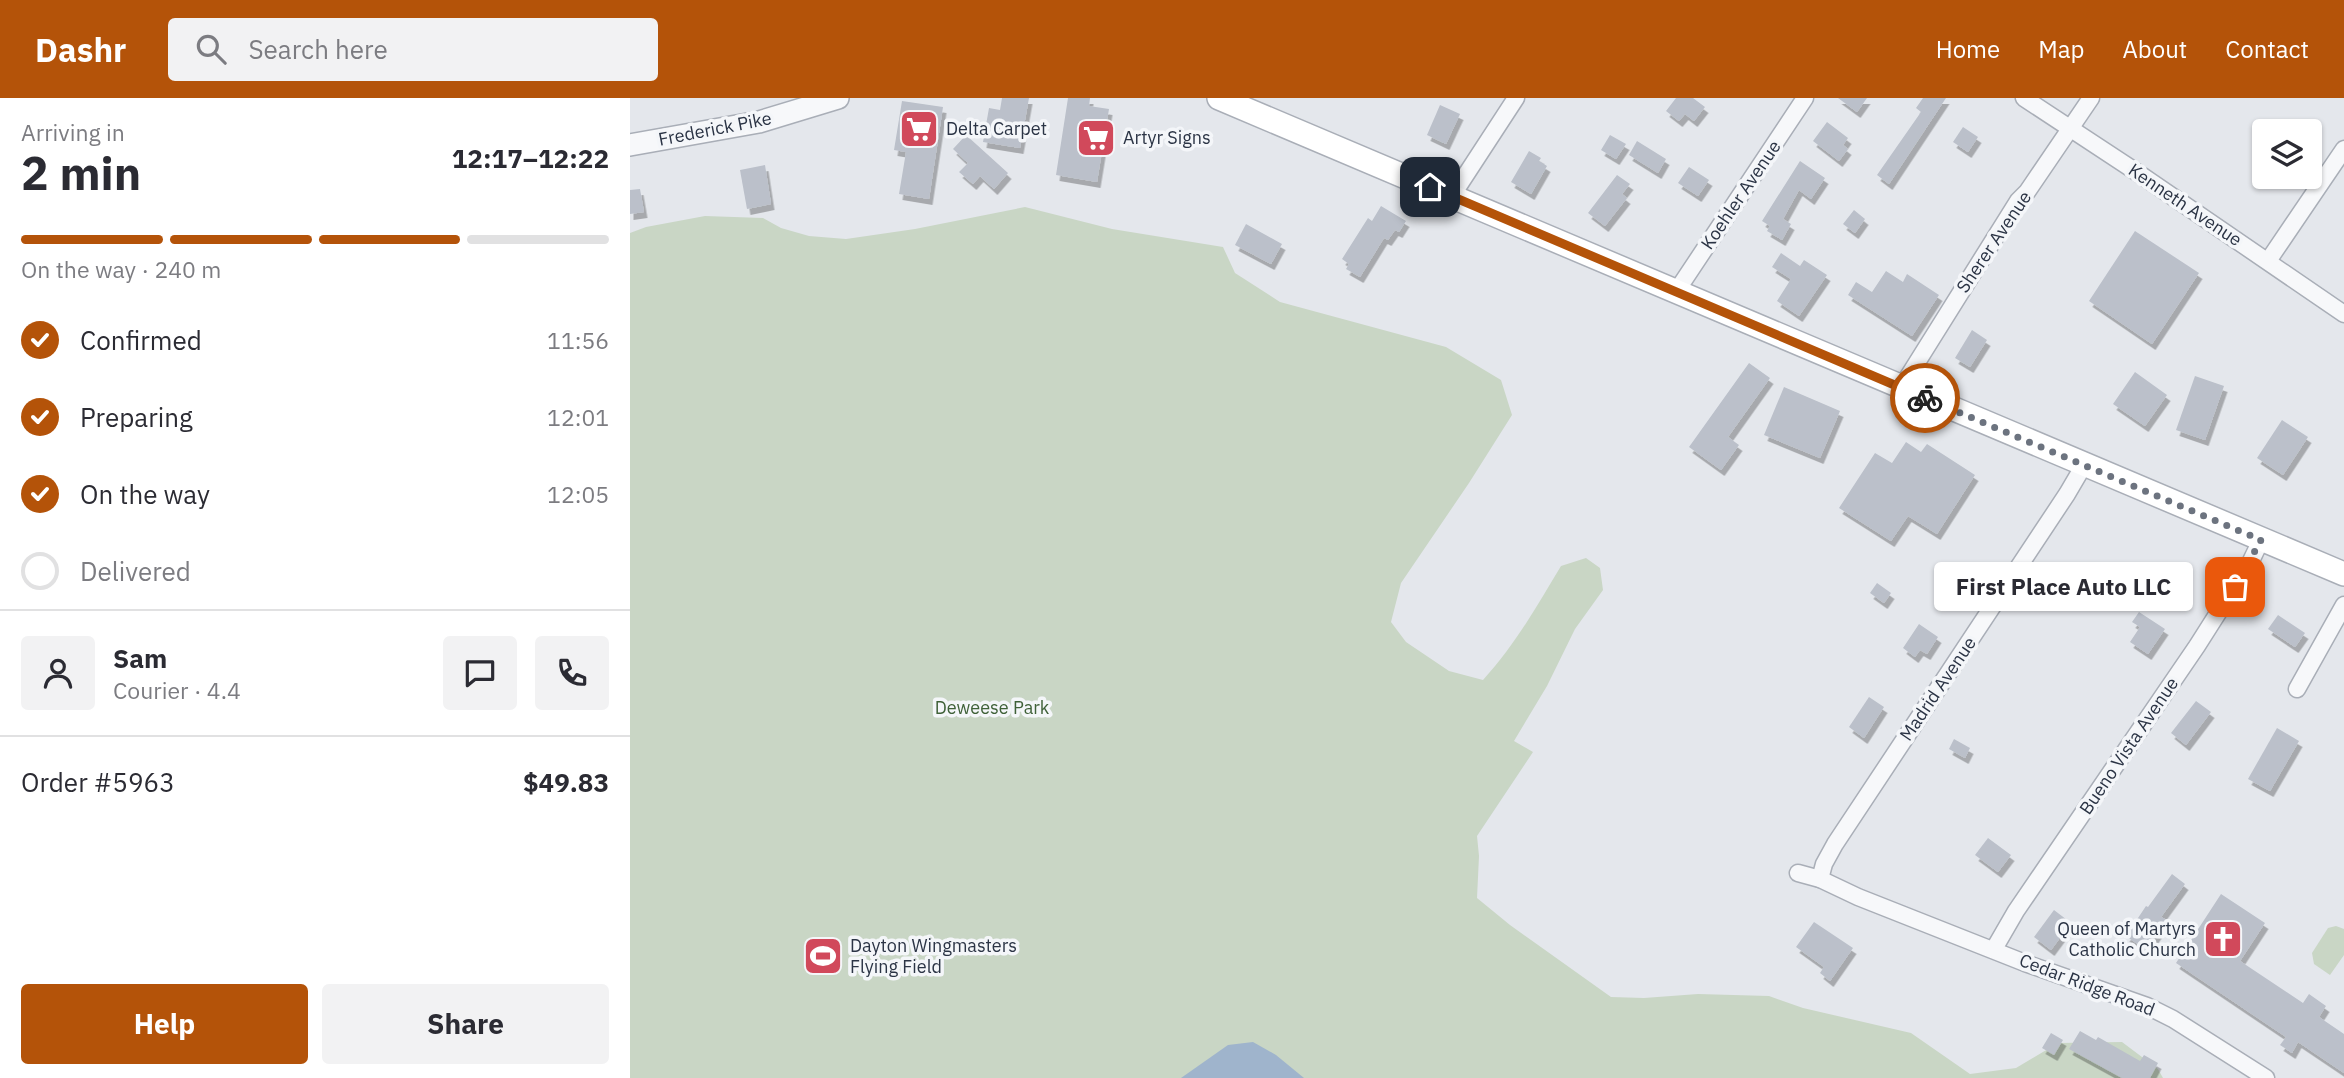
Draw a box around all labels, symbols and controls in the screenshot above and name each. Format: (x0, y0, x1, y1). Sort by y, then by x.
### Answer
search box (168, 18, 658, 81)
text: Dashr (35, 28, 126, 71)
icon: search (192, 30, 230, 68)
text: Search here (248, 32, 388, 66)
text: Home (1936, 33, 2000, 65)
text: Map (2038, 33, 2084, 65)
text: About (2122, 33, 2187, 65)
text: Contact (2225, 33, 2309, 65)
street label: Frederick Pike (656, 106, 774, 151)
supermarket icon: Delta Carpet (898, 108, 940, 150)
text: Arriving in (21, 117, 125, 147)
place label: Delta Carpet (946, 117, 1047, 140)
supermarket icon: Artyr Signs (1075, 117, 1117, 159)
map controls (2252, 119, 2322, 189)
button: layers (2252, 119, 2322, 189)
place label: Artyr Signs (1123, 126, 1211, 149)
street label: Koehler Avenue (1696, 136, 1786, 254)
text: 12:17–12:22 (452, 141, 609, 175)
text: 2 min (21, 143, 141, 203)
pin (1400, 157, 1460, 217)
street label: Kenneth Avenue (2124, 158, 2247, 251)
icon: home (1411, 168, 1449, 206)
street label: Sherer Avenue (1951, 186, 2036, 297)
text: On the way · 240 m (21, 254, 221, 284)
icon: check (21, 321, 59, 359)
text: Confirmed (80, 323, 202, 357)
text: 11:56 (547, 325, 609, 355)
courier (1890, 363, 1960, 433)
icon: bike (1906, 379, 1944, 417)
icon: check (21, 398, 59, 436)
text: Preparing (80, 400, 193, 434)
text: 12:01 (547, 402, 609, 432)
icon: check (21, 475, 59, 513)
text: On the way (80, 477, 210, 511)
text: 12:05 (547, 479, 609, 509)
text: Delivered (80, 554, 191, 588)
pin (2205, 557, 2265, 617)
callout: First Place Auto LLC (1934, 562, 2193, 612)
icon: bag (2216, 568, 2254, 606)
text: First Place Auto LLC (1956, 571, 2171, 601)
street label: Madrid Avenue (1894, 632, 1981, 745)
button: person (21, 636, 95, 710)
button: chat (443, 636, 517, 710)
button: phone (535, 636, 609, 710)
text: Sam (113, 641, 167, 675)
street label: Bueno Vista Avenue (2074, 673, 2183, 819)
text: Courier · 4.4 (113, 675, 241, 705)
park label: Deweese Park (935, 696, 1050, 719)
text: Order #5963 (21, 765, 175, 799)
text: $49.83 (523, 765, 609, 799)
place label: Queen of Martyrs Catholic Church (2057, 917, 2196, 961)
church icon: Queen of Martyrs Catholic Church (2202, 918, 2244, 960)
place label: Dayton Wingmasters Flying Field (850, 934, 1017, 978)
sports icon: Dayton Wingmasters Flying Field (802, 935, 844, 977)
street label: Cedar Ridge Road (2016, 948, 2158, 1021)
button: Help (21, 984, 308, 1064)
button: Share (322, 984, 609, 1064)

